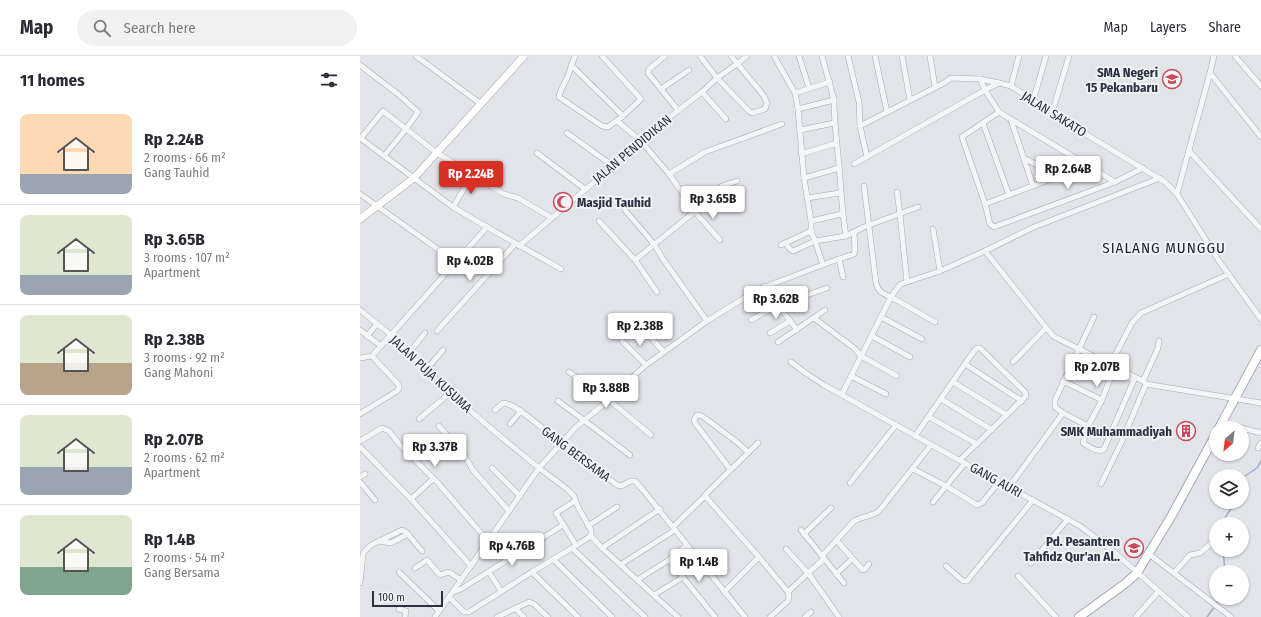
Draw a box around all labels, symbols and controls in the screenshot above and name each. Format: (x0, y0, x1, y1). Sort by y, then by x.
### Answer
search box (77, 10, 357, 46)
text: Map (20, 16, 53, 39)
icon: search (91, 17, 113, 39)
text: Search here (123, 19, 196, 37)
text: Map (1104, 19, 1128, 36)
text: Layers (1150, 19, 1186, 36)
text: Share (1208, 19, 1241, 36)
place label: SMA Negeri 15 Pekanbaru (1086, 65, 1158, 95)
school or university icon: SMA Negeri 15 Pekanbaru (1161, 68, 1183, 90)
icon: filters (318, 69, 340, 91)
text: 11 homes (20, 70, 85, 91)
street label: JALAN SAKATO (1019, 88, 1089, 140)
street label: JALAN PENDIDIKAN (590, 112, 674, 186)
text: Rp 2.24B (144, 129, 204, 150)
icon: home (52, 130, 100, 178)
text: 2 rooms · 66 m² (144, 150, 226, 165)
pin: Rp 2.64B (1027, 156, 1109, 190)
pin: Rp 2.24B (430, 161, 512, 195)
text: Rp 2.64B (1045, 161, 1091, 176)
text: Gang Tauhid (144, 165, 209, 180)
text: Rp 2.24B (448, 166, 494, 181)
pin: Rp 3.65B (672, 186, 754, 220)
mosque icon: Masjid Tauhid (552, 191, 574, 213)
text: Rp 3.65B (690, 191, 736, 206)
place label: Masjid Tauhid (577, 195, 651, 210)
text: Rp 3.65B (144, 229, 205, 250)
icon: home (52, 231, 100, 279)
district label: SIALANG MUNGGU (1102, 239, 1226, 257)
pin: Rp 4.02B (429, 248, 511, 282)
text: 3 rooms · 107 m² (144, 250, 230, 265)
text: Rp 4.02B (447, 253, 493, 268)
text: Apartment (144, 265, 200, 280)
pin: Rp 3.62B (735, 286, 817, 320)
text: Rp 3.62B (753, 291, 799, 306)
pin: Rp 2.38B (599, 313, 681, 347)
text: Rp 2.38B (617, 318, 663, 333)
text: Rp 2.38B (144, 329, 205, 350)
icon: home (52, 331, 100, 379)
street label: JALAN PUJA KUSUMA (387, 332, 475, 416)
text: 3 rooms · 92 m² (144, 350, 225, 365)
pin: Rp 2.07B (1056, 354, 1138, 388)
text: Rp 2.07B (1074, 359, 1120, 374)
text: Gang Mahoni (144, 365, 213, 380)
pin: Rp 3.88B (565, 375, 647, 409)
text: Rp 3.88B (582, 380, 630, 395)
building icon: SMK Muhammadiyah (1175, 420, 1197, 442)
north arrow (1209, 421, 1249, 461)
map controls (1209, 421, 1249, 605)
street label: GANG BERSAMA (539, 423, 613, 485)
place label: SMK Muhammadiyah (1060, 424, 1172, 439)
text: Rp 2.07B (144, 429, 204, 450)
icon: home (52, 431, 100, 479)
pin: Rp 3.37B (394, 434, 476, 468)
text: Rp 3.37B (412, 439, 458, 454)
text: 2 rooms · 62 m² (144, 450, 225, 465)
street label: GANG AURI (967, 459, 1025, 501)
text: Apartment (144, 465, 200, 480)
button: layers (1209, 469, 1249, 509)
button: + (1209, 517, 1249, 557)
text: Rp 1.4B (144, 529, 195, 550)
icon: home (52, 531, 100, 579)
pin: Rp 4.76B (471, 533, 553, 567)
place label: Pd. Pesantren Tahfidz Qur'an Al.. (1024, 534, 1120, 564)
school or university icon: Pd. Pesantren Tahfidz Qur'an Al.. (1123, 537, 1145, 559)
text: Rp 4.76B (489, 538, 535, 553)
pin: Rp 1.4B (662, 549, 736, 583)
text: 2 rooms · 54 m² (144, 550, 225, 565)
text: Rp 1.4B (679, 554, 719, 569)
text: Gang Bersama (144, 565, 220, 580)
button: − (1209, 565, 1249, 605)
scale bar (372, 589, 443, 608)
text: 100 m (378, 591, 405, 604)

